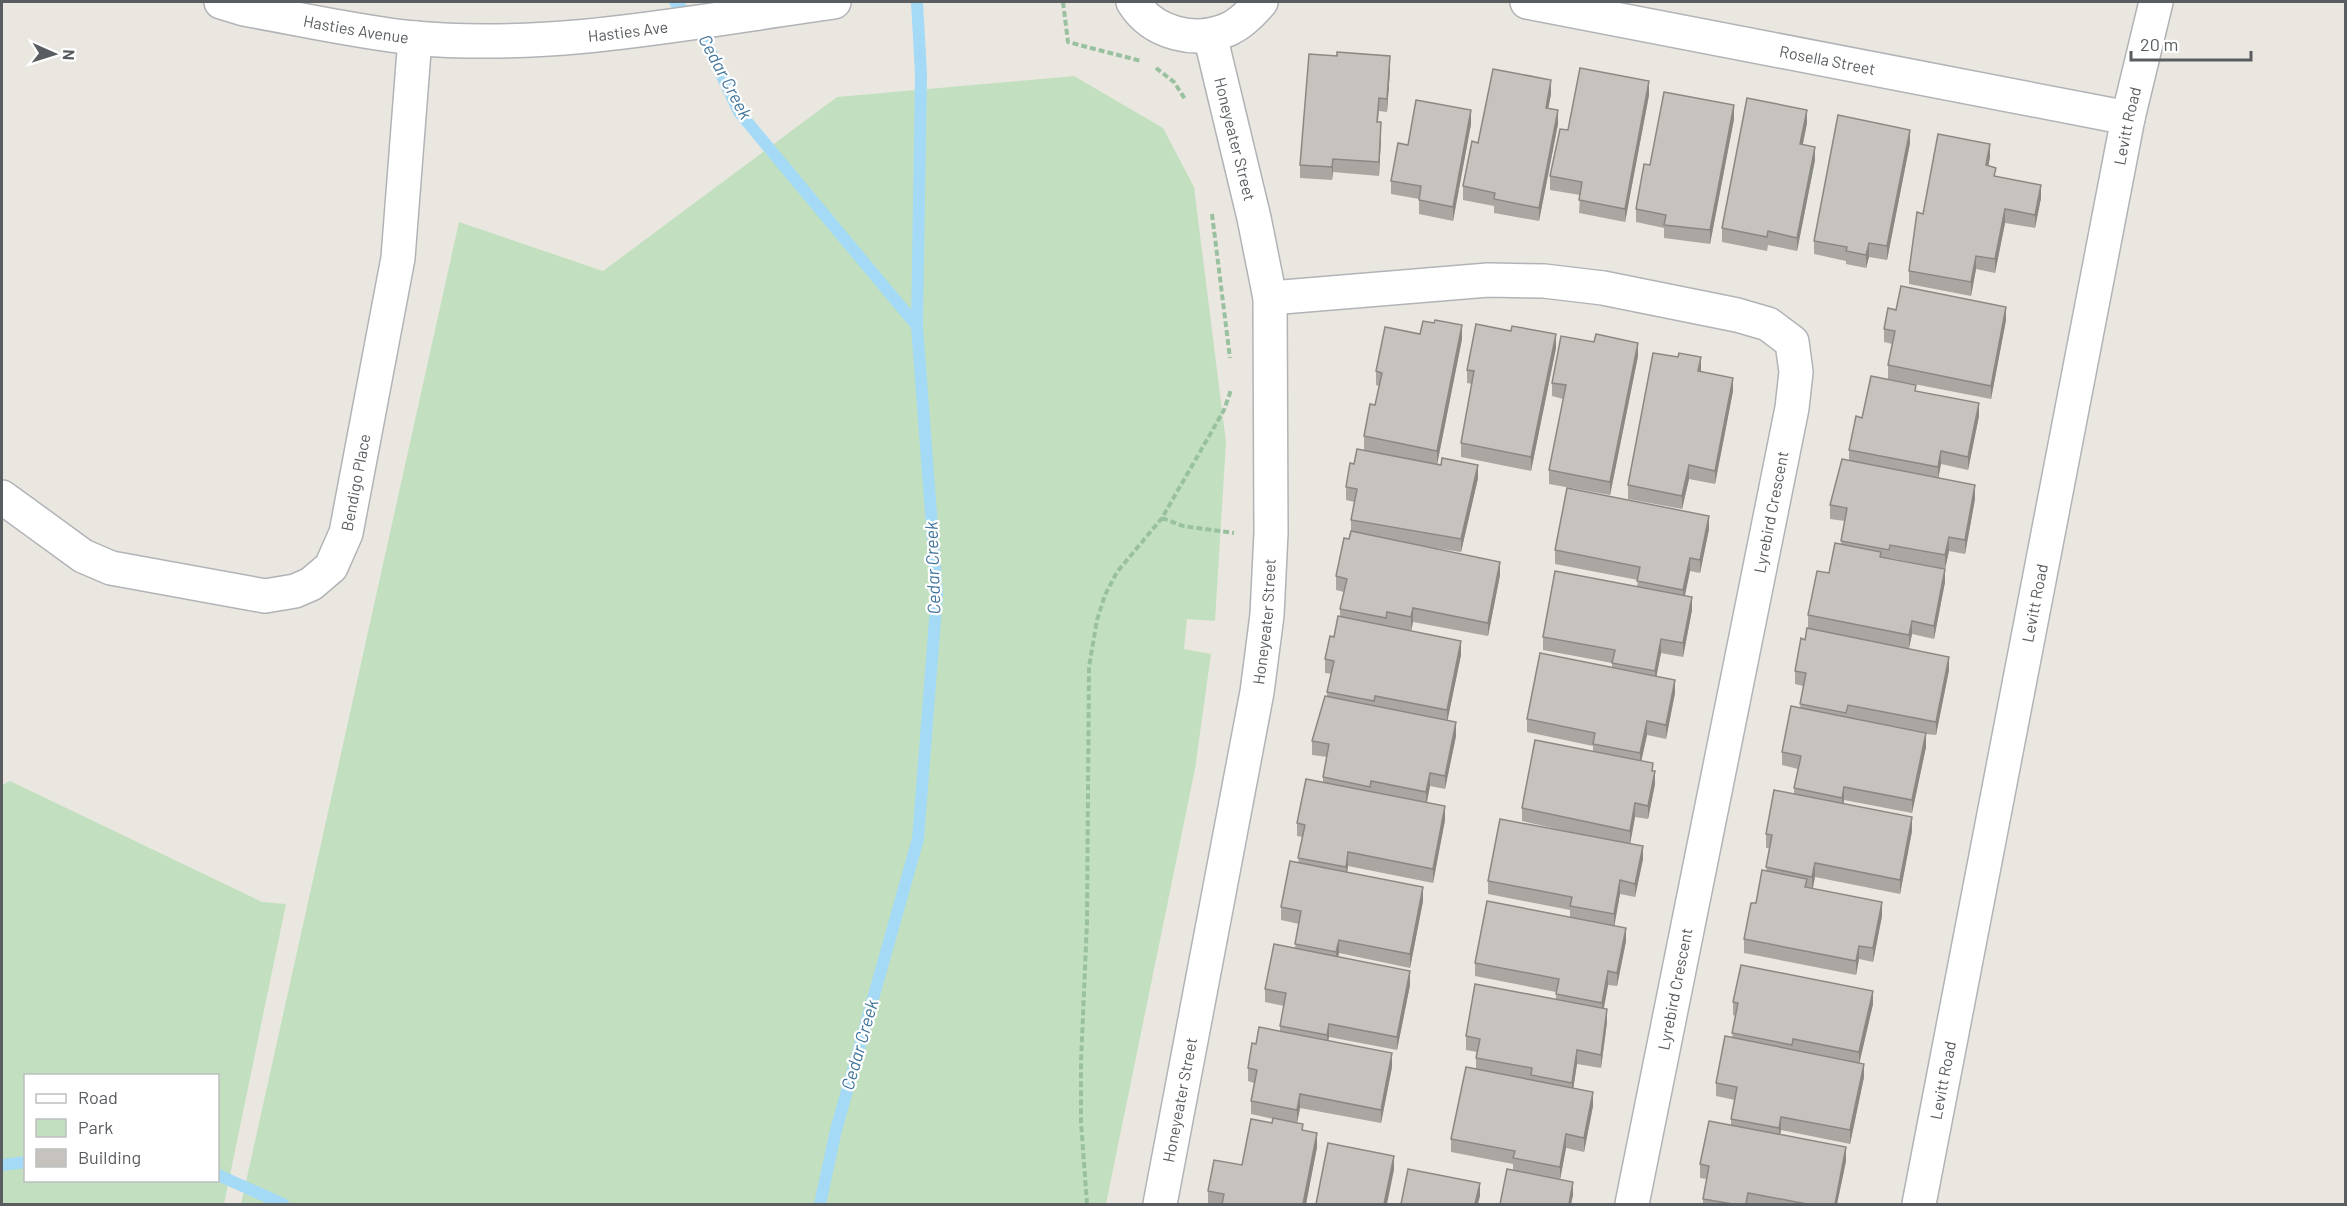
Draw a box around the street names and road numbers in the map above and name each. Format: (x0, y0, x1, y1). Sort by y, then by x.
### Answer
street label: Hasties Avenue (302, 10, 410, 46)
street label: Hasties Ave (587, 17, 669, 45)
street label: Rosella Street (1778, 41, 1877, 78)
street label: Honeyeater Street (1211, 75, 1260, 203)
street label: Levitt Road (2109, 85, 2144, 166)
street label: Bendigo Place (337, 432, 374, 533)
street label: Lyrebird Crescent (1749, 449, 1792, 574)
street label: Honeyeater Street (1248, 558, 1279, 686)
street label: Levitt Road (2017, 562, 2051, 644)
street label: Lyrebird Crescent (1653, 926, 1696, 1051)
street label: Honeyeater Street (1158, 1036, 1200, 1164)
street label: Levitt Road (1925, 1039, 1959, 1121)

